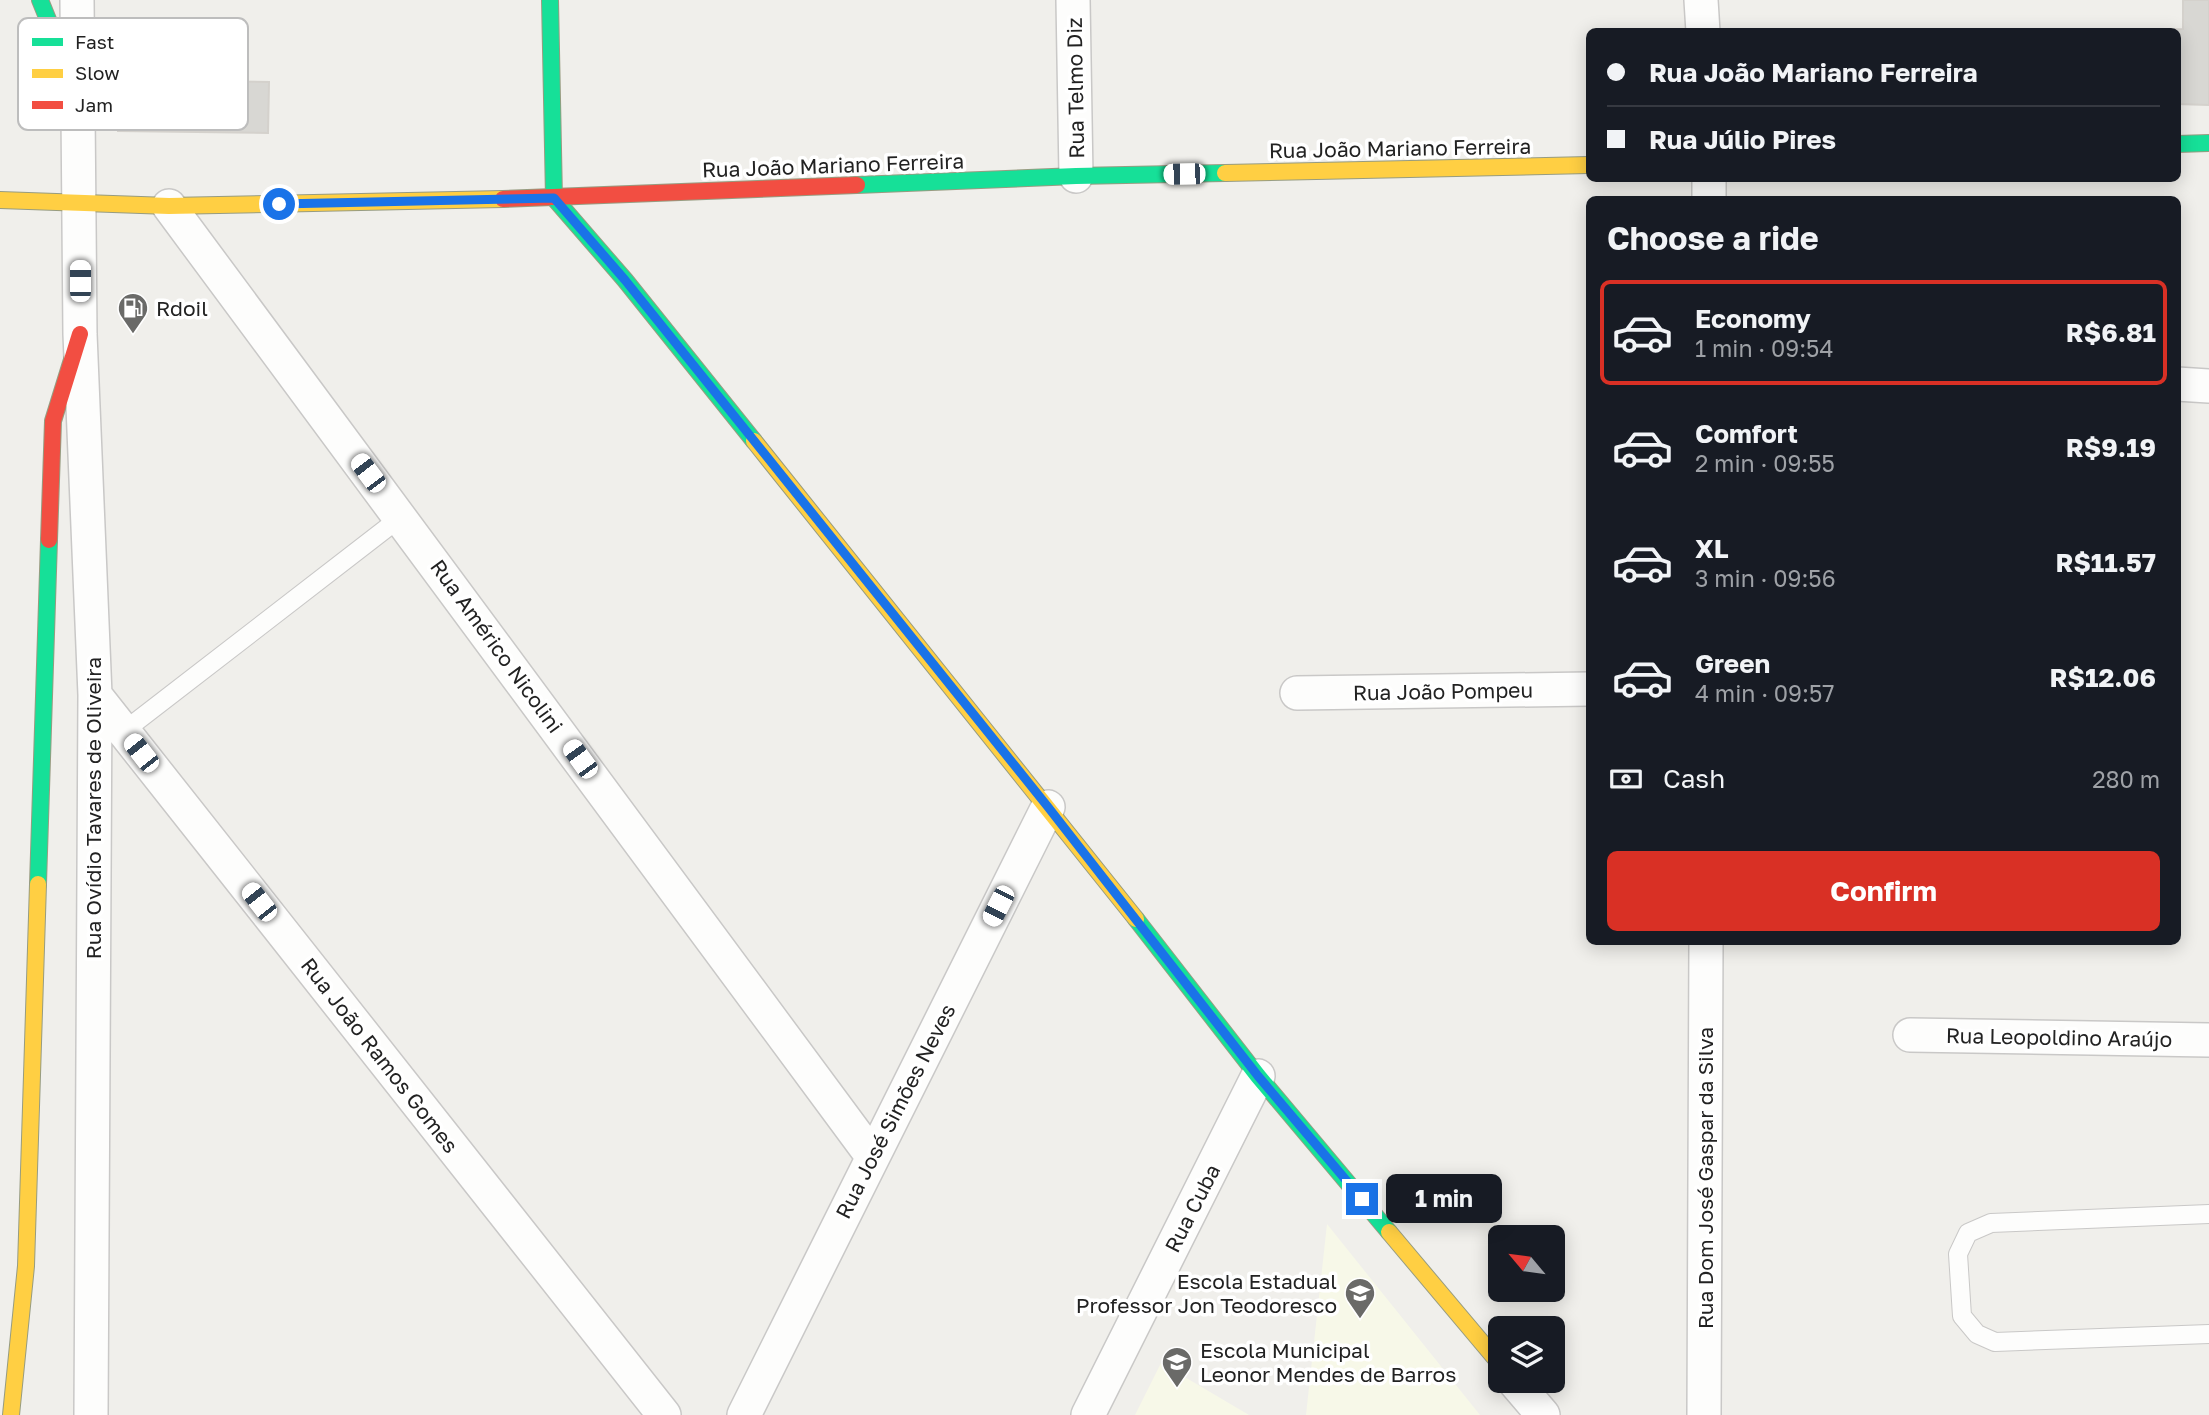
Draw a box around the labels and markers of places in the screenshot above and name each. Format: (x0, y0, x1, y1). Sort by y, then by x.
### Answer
fuel station icon: Rdoil (116, 291, 150, 335)
place label: Rdoil (156, 295, 208, 321)
place label: Escola Estadual Professor Jon Teodoresco (1076, 1268, 1337, 1318)
school or university icon: Escola Estadual Professor Jon Teodoresco (1343, 1276, 1377, 1320)
place label: Escola Municipal Leonor Mendes de Barros (1200, 1337, 1456, 1387)
school or university icon: Escola Municipal Leonor Mendes de Barros (1160, 1345, 1194, 1389)

